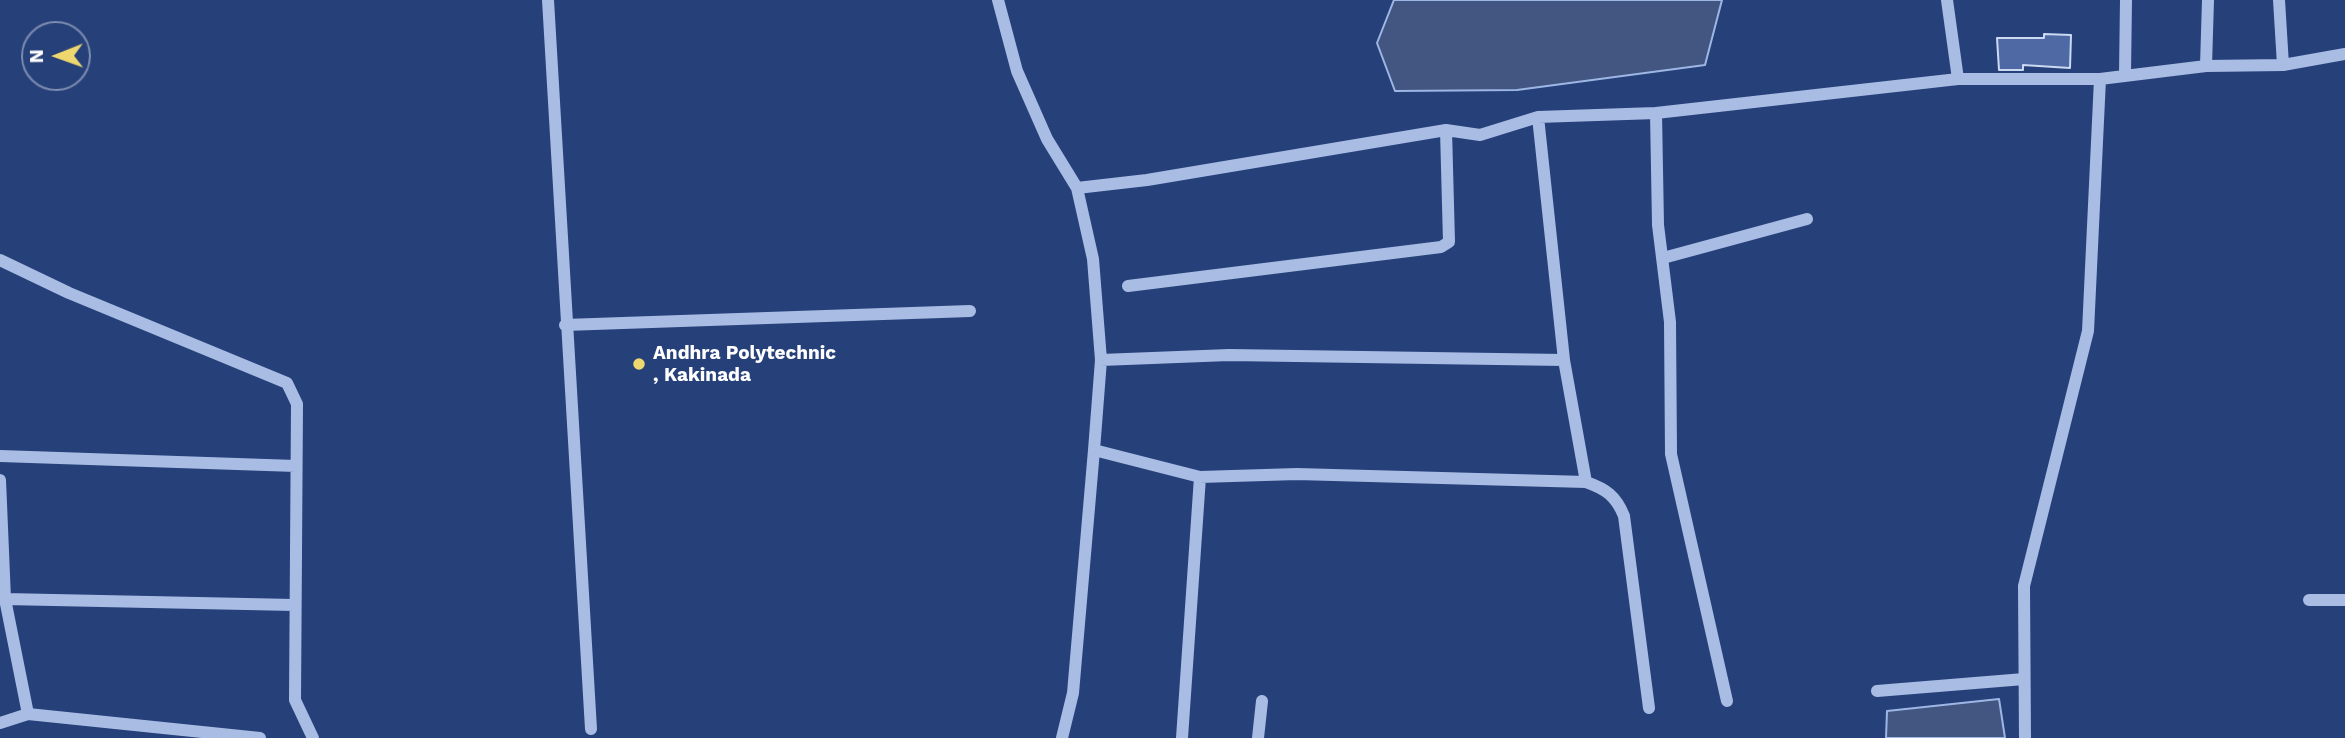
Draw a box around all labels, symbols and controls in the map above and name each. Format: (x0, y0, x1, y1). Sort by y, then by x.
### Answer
north arrow (21, 21, 91, 91)
text: N (25, 49, 48, 64)
place label: Andhra Polytechnic , Kakinada (653, 342, 836, 386)
marker: Andhra Polytechnic , Kakinada (631, 356, 647, 372)

